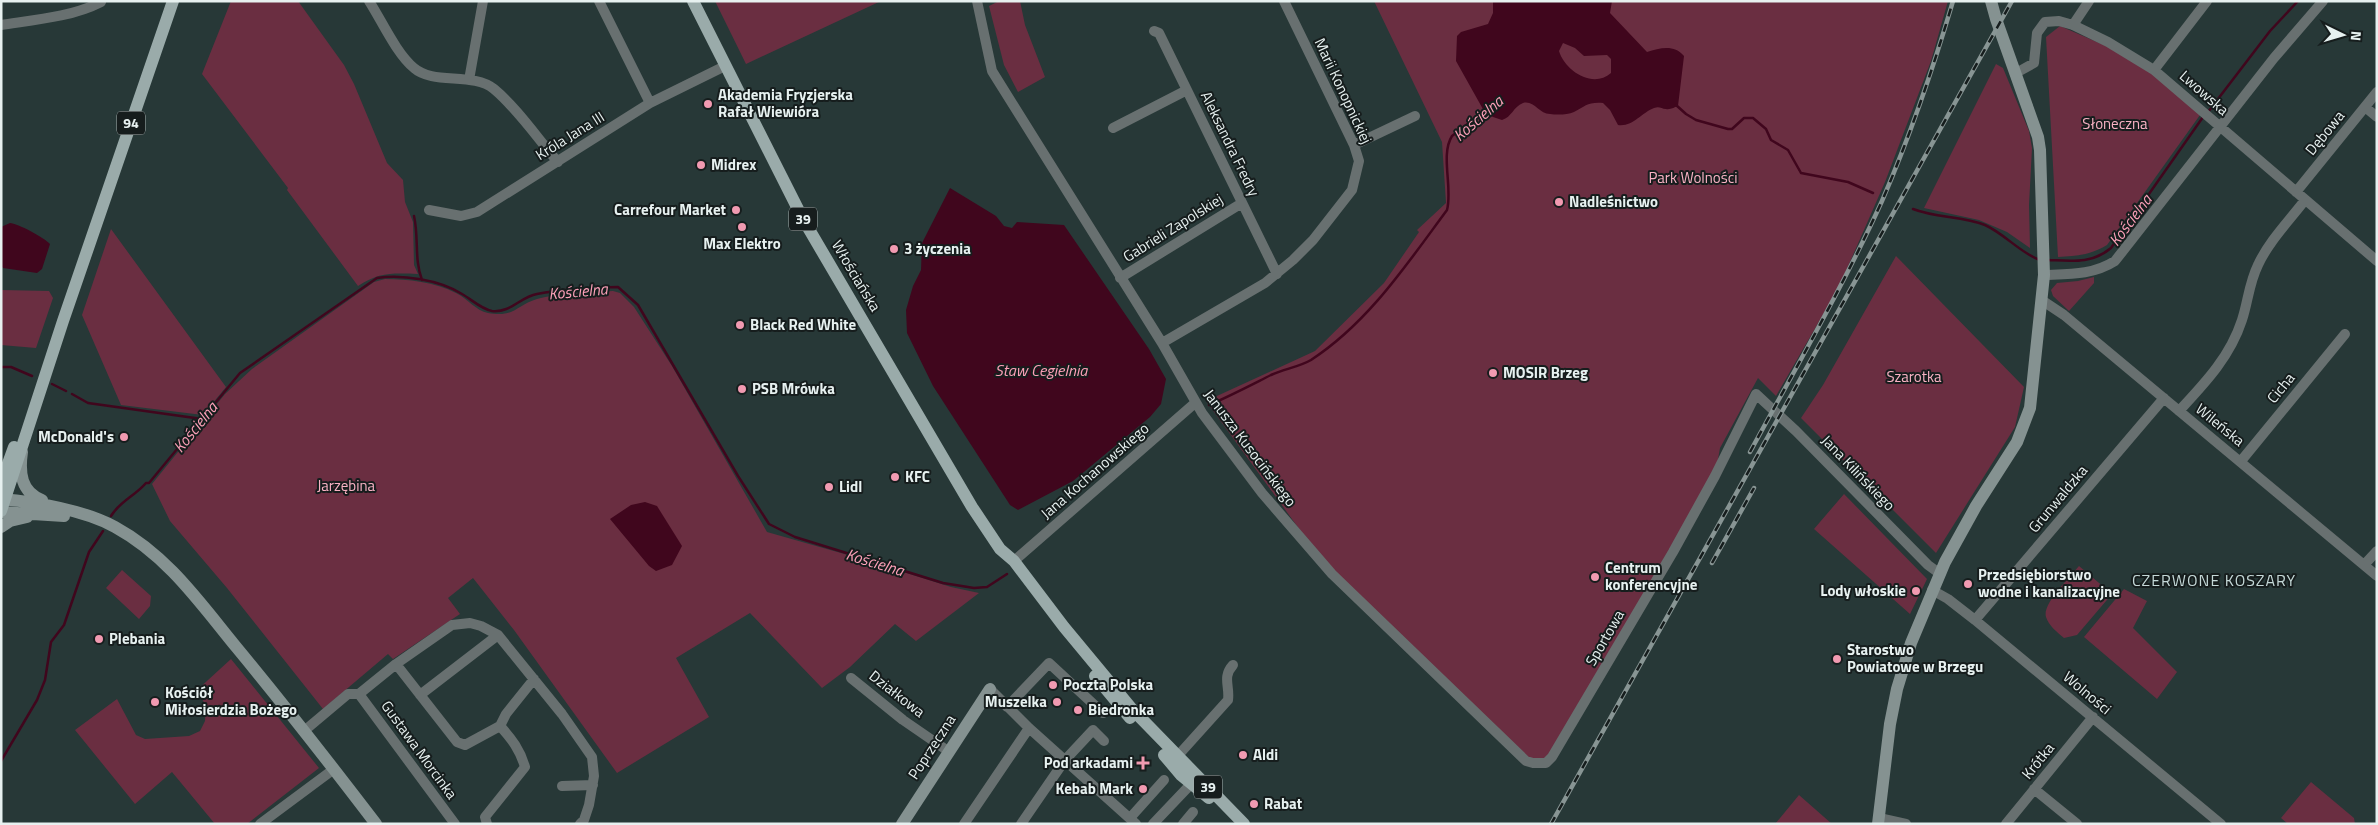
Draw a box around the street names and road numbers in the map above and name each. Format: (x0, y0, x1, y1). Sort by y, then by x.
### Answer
street label: Marii Konopnickiej (1309, 34, 1378, 148)
street label: Lwowska (2175, 65, 2234, 121)
street label: Aleksandra Fredry (1195, 87, 1266, 200)
street label: Króla Jana III (531, 105, 609, 166)
street label: Dębowa (2299, 105, 2350, 160)
road number: 94 (117, 112, 145, 134)
street label: Gabrieli Zapolskiej (1118, 188, 1227, 268)
road number: 39 (789, 208, 817, 230)
street label: Włościańska (826, 236, 887, 316)
street label: Cicha (2261, 367, 2300, 408)
street label: Janusza Kusocińskiego (1198, 384, 1302, 511)
street label: Wileńska (2191, 398, 2250, 452)
street label: Jana Kochanowskiego (1035, 417, 1154, 524)
street label: Jana Kilińskiego (1816, 429, 1901, 516)
street label: Grunwaldzka (2022, 459, 2093, 538)
street label: Sportowa (1579, 605, 1630, 670)
street label: Działkowa (864, 664, 931, 723)
street label: Wolności (2058, 665, 2117, 720)
street label: Gustawa Morcinka (376, 696, 463, 804)
street label: Poprzeczna (902, 709, 961, 784)
street label: Krótka (2016, 737, 2060, 784)
road number: 39 (1194, 776, 1222, 799)

